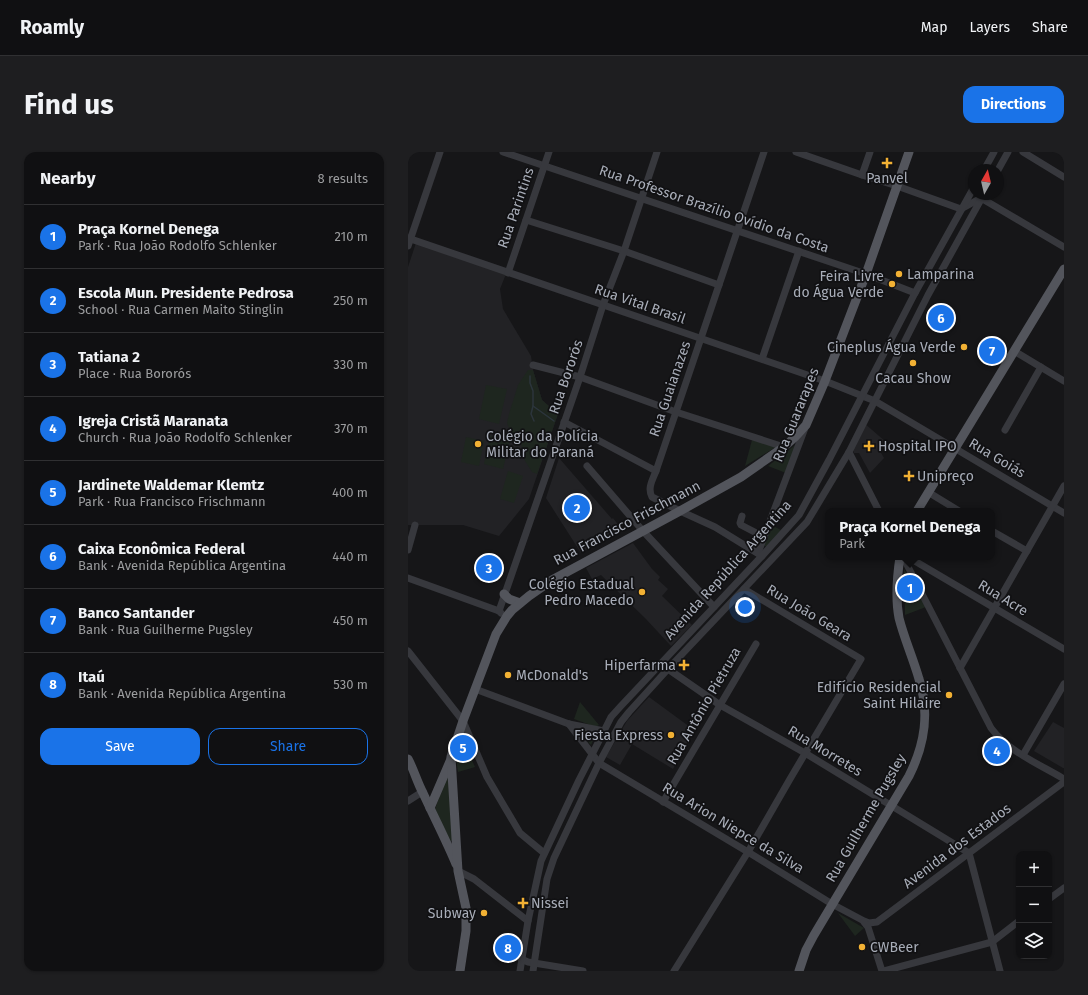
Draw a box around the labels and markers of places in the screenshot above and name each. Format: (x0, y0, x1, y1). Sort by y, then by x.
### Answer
marker: Panvel (882, 158, 892, 168)
place label: Panvel (866, 170, 908, 187)
place label: Lamparina (907, 266, 974, 283)
place label: Feira Livre do Água Verde (793, 268, 884, 301)
marker: Lamparina (894, 269, 904, 279)
marker: Feira Livre do Água Verde (887, 279, 897, 289)
pin: 6 (928, 303, 954, 333)
pin: 7 (979, 336, 1005, 366)
place label: Cineplus Água Verde (827, 338, 956, 356)
marker: Cineplus Água Verde (959, 342, 969, 352)
marker: Cacau Show (908, 358, 918, 368)
place label: Cacau Show (875, 370, 951, 387)
place label: Colégio da Polícia Militar do Paraná (486, 428, 598, 461)
place label: Hospital IPO (878, 438, 957, 455)
marker: Colégio da Polícia Militar do Paraná (473, 439, 483, 449)
marker: Hospital IPO (863, 440, 875, 452)
place label: Unipreço (917, 468, 974, 485)
marker: Unipreço (904, 471, 914, 481)
pin: 2 (564, 493, 590, 523)
pin: 3 (476, 553, 502, 583)
pin: 1 (897, 573, 923, 603)
place label: Colégio Estadual Pedro Macedo (529, 576, 634, 609)
marker: Colégio Estadual Pedro Macedo (637, 587, 647, 597)
place label: Hiperfarma (604, 657, 676, 674)
marker: Hiperfarma (679, 660, 689, 670)
place label: McDonald's (516, 667, 589, 684)
marker: McDonald's (503, 670, 513, 680)
place label: Edifício Residencial Saint Hilaire (817, 679, 941, 712)
marker: Edifício Residencial Saint Hilaire (944, 690, 954, 700)
place label: Fiesta Express (574, 727, 663, 744)
marker: Fiesta Express (666, 730, 676, 740)
pin: 5 (450, 733, 476, 763)
pin: 4 (984, 736, 1010, 766)
place label: Nissei (531, 895, 569, 912)
marker: Nissei (518, 898, 528, 908)
place label: Subway (428, 905, 476, 922)
marker: Subway (479, 908, 489, 918)
pin: 8 (495, 933, 521, 963)
place label: CWBeer (870, 939, 919, 956)
marker: CWBeer (857, 942, 867, 952)

